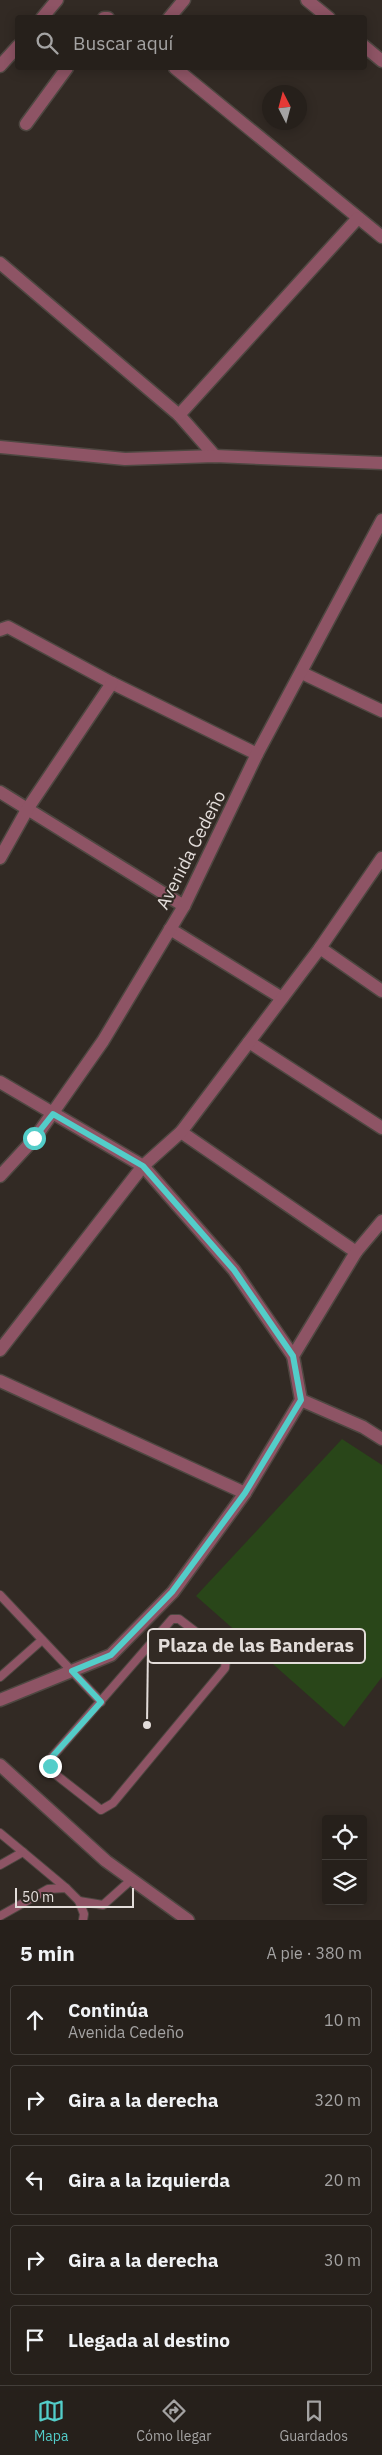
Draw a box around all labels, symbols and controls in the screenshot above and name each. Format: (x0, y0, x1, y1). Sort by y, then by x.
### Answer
search box (15, 15, 367, 70)
icon: search (33, 29, 61, 57)
text: Buscar aquí (73, 31, 173, 55)
north arrow (262, 85, 307, 130)
street label: Avenida Cedeño (151, 786, 230, 913)
route start (23, 1127, 46, 1150)
callout: Plaza de las Banderas (148, 1629, 365, 1663)
text: Plaza de las Banderas (158, 1633, 354, 1657)
route end (39, 1755, 62, 1778)
map controls (322, 1815, 367, 1905)
button: locate (322, 1815, 367, 1860)
button: layers (322, 1860, 367, 1905)
scale bar (15, 1885, 134, 1908)
text: 50 m (22, 1888, 54, 1906)
text: 5 min (20, 1939, 75, 1967)
text: A pie · 380 m (267, 1943, 362, 1963)
text: Continúa (68, 1998, 149, 2022)
icon: ahead (21, 2006, 49, 2034)
text: 10 m (324, 2010, 361, 2030)
text: Avenida Cedeño (68, 2022, 184, 2042)
icon: right (21, 2086, 49, 2114)
text: Gira a la derecha (68, 2088, 219, 2112)
text: 320 m (314, 2090, 361, 2110)
icon: left (21, 2166, 49, 2194)
text: Gira a la izquierda (68, 2168, 230, 2192)
text: 20 m (324, 2170, 361, 2190)
icon: right (21, 2246, 49, 2274)
text: Gira a la derecha (68, 2248, 219, 2272)
text: 30 m (324, 2250, 361, 2270)
icon: arrive (21, 2326, 49, 2354)
text: Llegada al destino (68, 2328, 230, 2352)
tab: Mapa (34, 2397, 68, 2445)
tab: Cómo llegar (136, 2397, 211, 2445)
tab: Guardados (279, 2397, 348, 2445)

